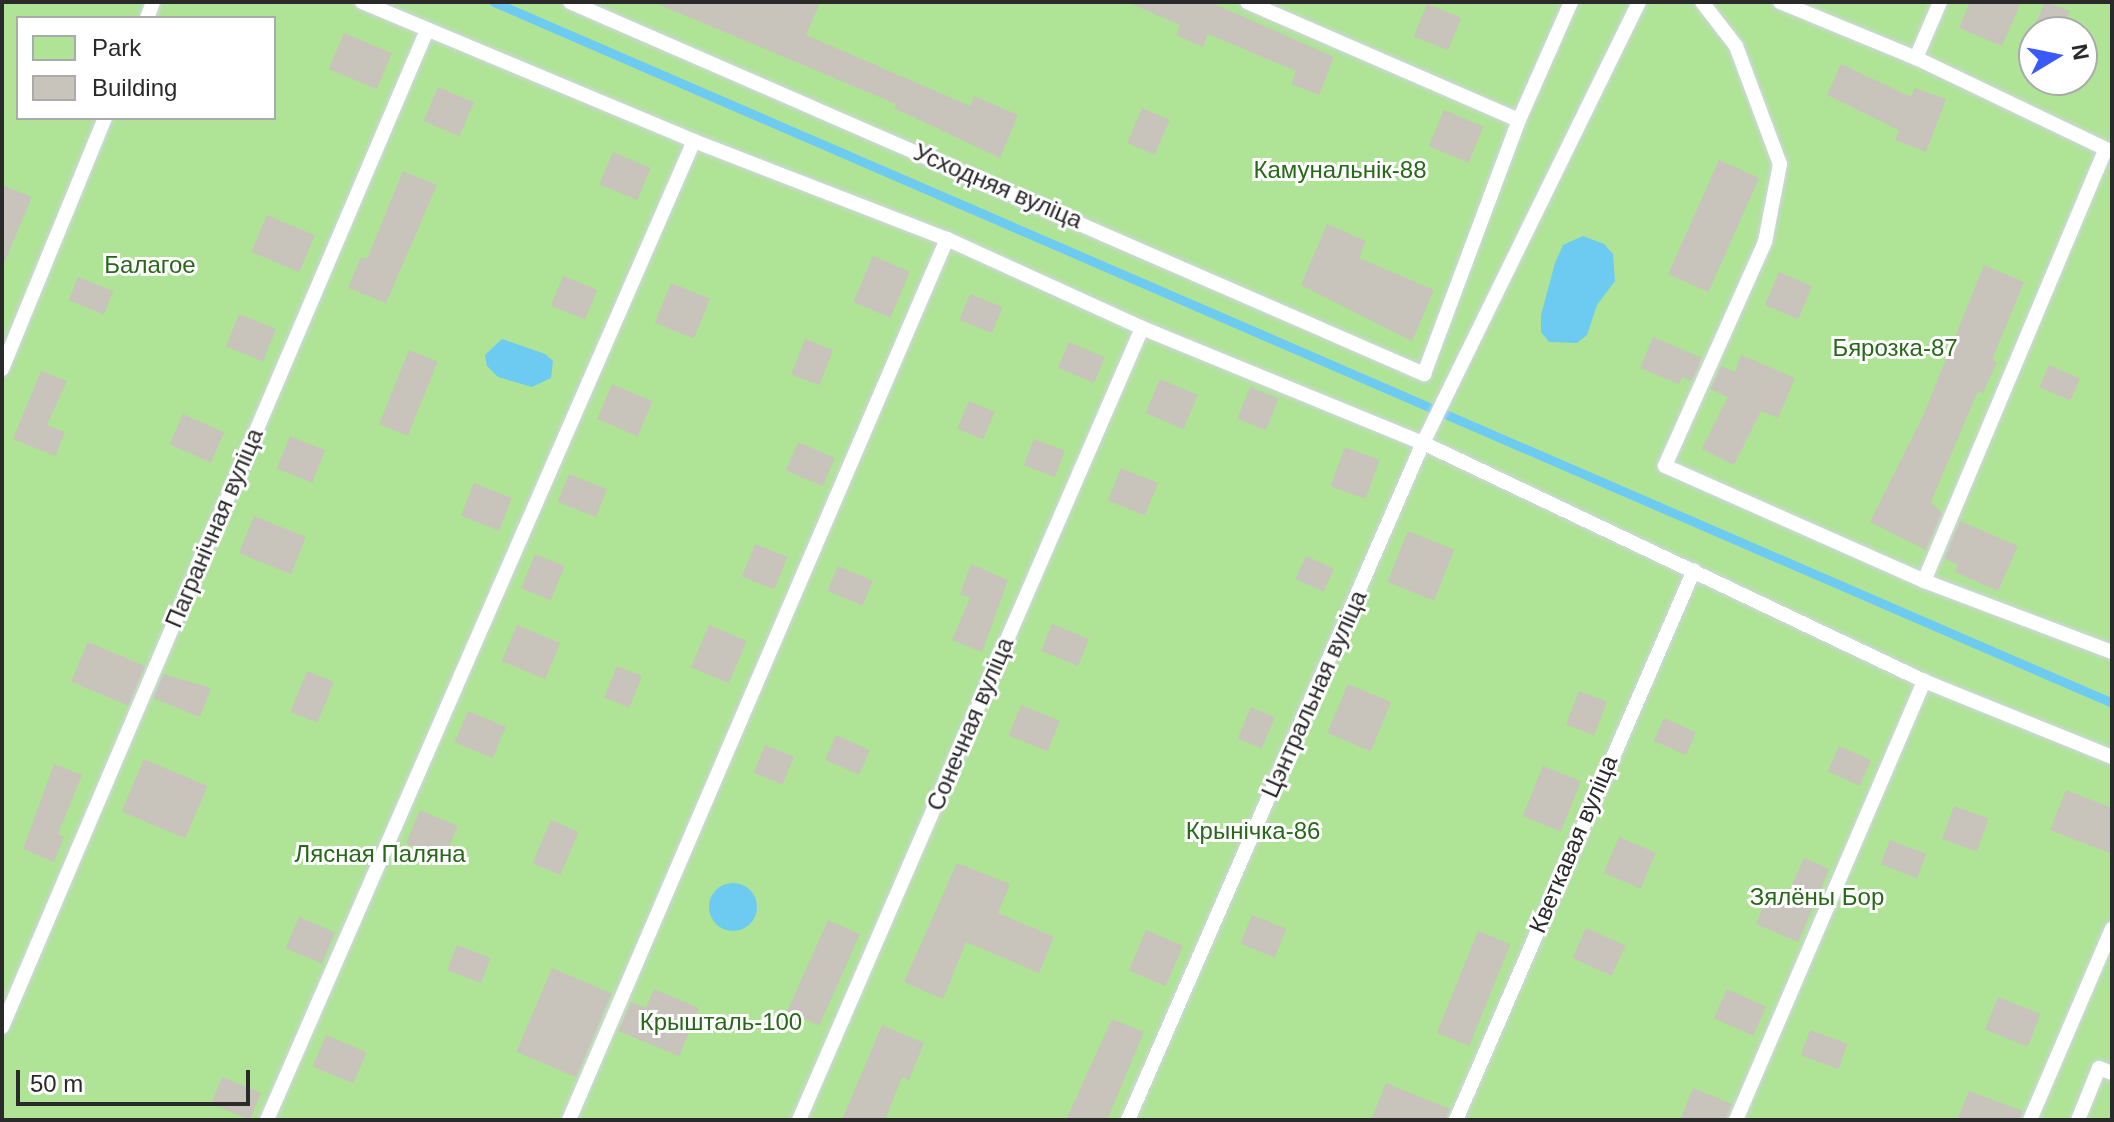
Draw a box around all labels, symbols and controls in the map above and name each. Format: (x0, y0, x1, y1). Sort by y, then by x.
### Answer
legend (16, 16, 276, 120)
north arrow (2018, 16, 2098, 96)
text: Park (92, 34, 141, 61)
text: N (2066, 42, 2094, 62)
text: Building (92, 74, 177, 101)
street label: Усходняя вуліца (909, 138, 1087, 234)
park label: Камунальнік-88 (1254, 156, 1426, 184)
park label: Балагое (104, 251, 196, 279)
park label: Бярозка-87 (1832, 334, 1958, 362)
street label: Пагранічная вуліца (159, 424, 269, 632)
street label: Цэнтральная вуліца (1255, 586, 1373, 802)
street label: Сонечная вуліца (921, 633, 1019, 815)
street label: Кветкавая вуліца (1523, 751, 1623, 937)
park label: Крынічка-86 (1186, 817, 1320, 845)
park label: Лясная Паляна (294, 840, 466, 868)
park label: Зялёны Бор (1750, 883, 1884, 911)
park label: Крышталь-100 (640, 1008, 802, 1036)
scale bar (20, 1054, 254, 1104)
text: 50 m (30, 1070, 83, 1097)

